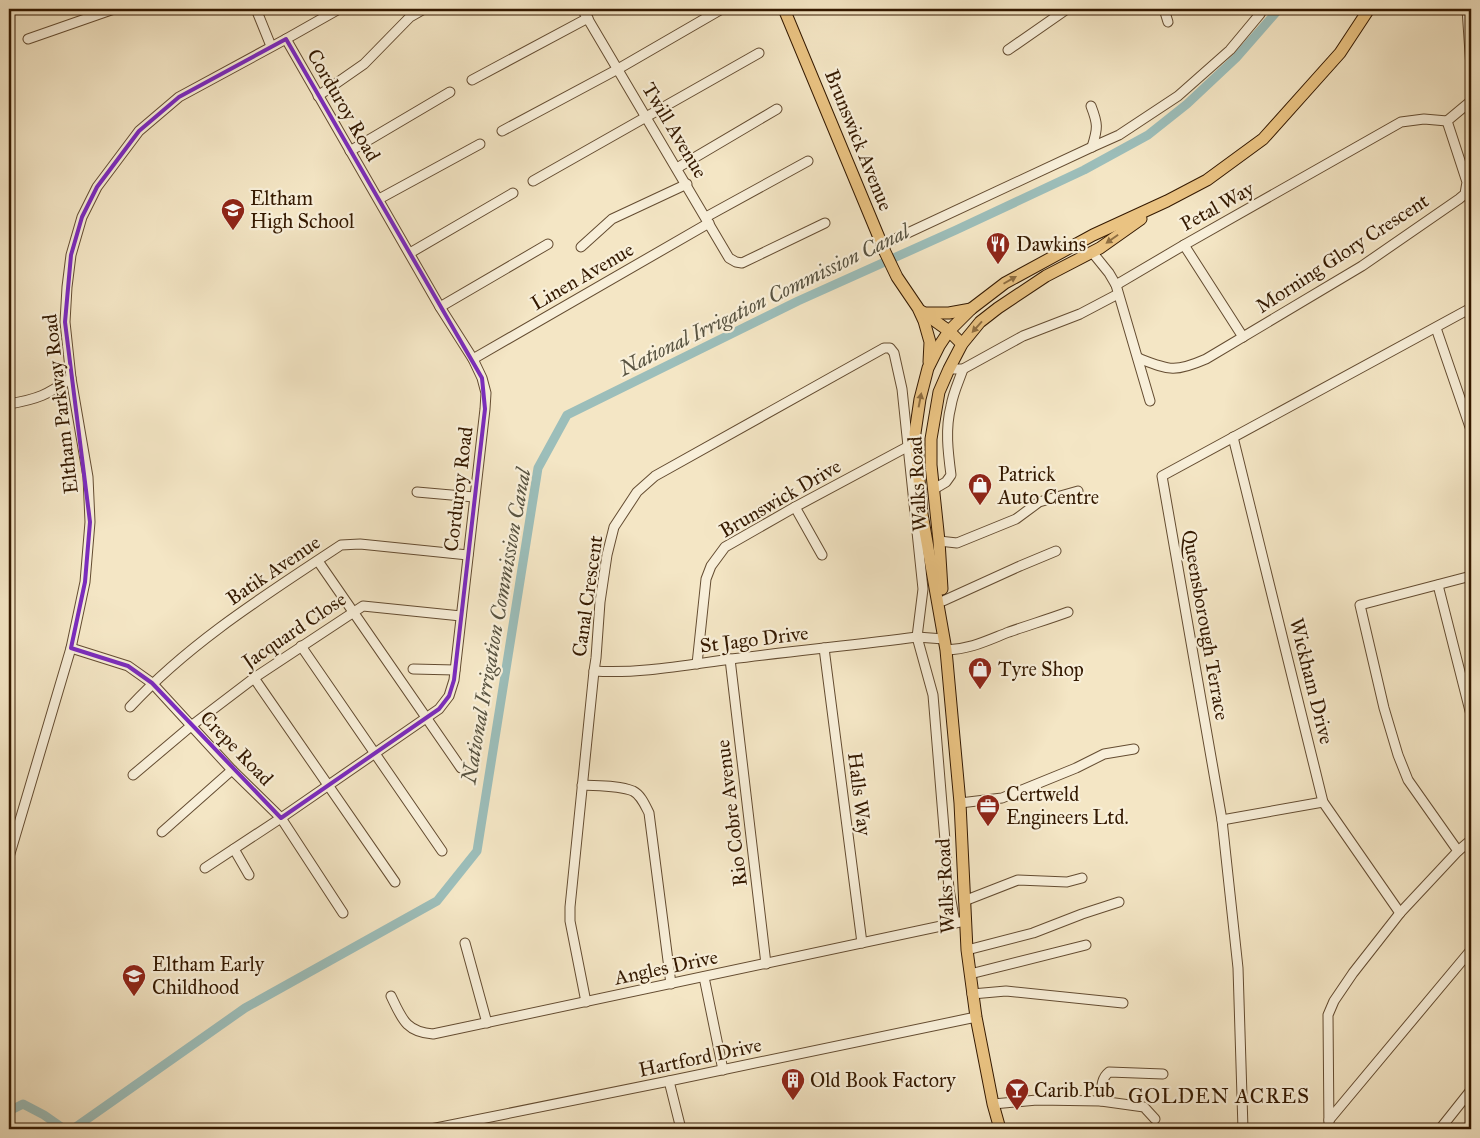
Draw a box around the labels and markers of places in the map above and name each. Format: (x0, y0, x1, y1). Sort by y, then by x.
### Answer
place label: Eltham High School (250, 186, 355, 234)
school or university icon: Eltham High School (220, 197, 246, 231)
restaurant icon: Dawkins (985, 231, 1011, 265)
place label: Dawkins (1016, 232, 1086, 256)
place label: Patrick Auto Centre (997, 462, 1099, 509)
shop icon: Patrick Auto Centre (967, 472, 993, 506)
shop icon: Tyre Shop (967, 656, 993, 690)
place label: Tyre Shop (998, 657, 1084, 681)
place label: Certweld Engineers Ltd. (1006, 782, 1129, 830)
office icon: Certweld Engineers Ltd. (975, 793, 1001, 827)
place label: Eltham Early Childhood (152, 952, 265, 999)
school or university icon: Eltham Early Childhood (121, 963, 147, 997)
building icon: Old Book Factory (780, 1067, 806, 1101)
place label: Old Book Factory (810, 1068, 956, 1092)
bar icon: Carib Pub (1004, 1077, 1030, 1111)
place label: Carib Pub (1034, 1078, 1115, 1102)

